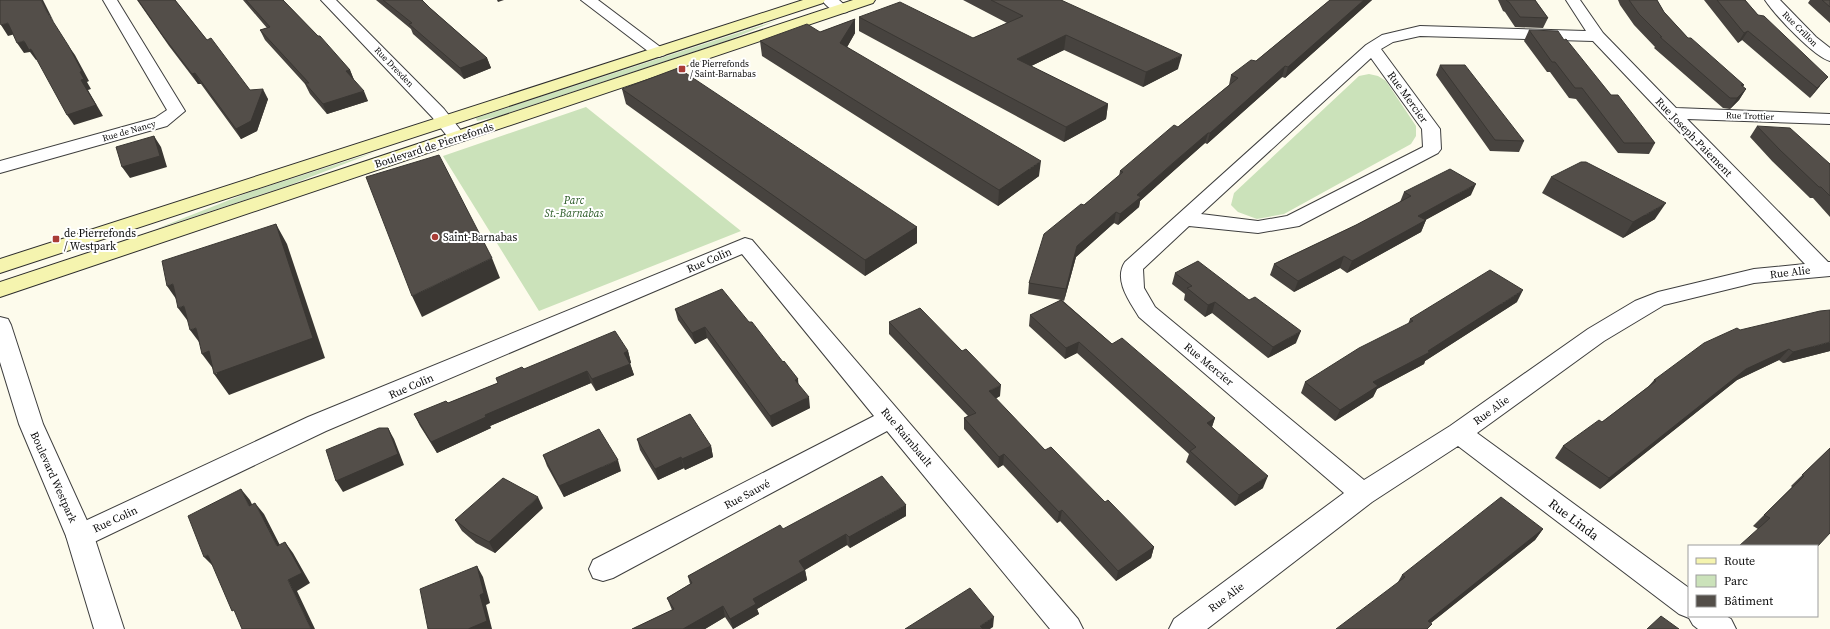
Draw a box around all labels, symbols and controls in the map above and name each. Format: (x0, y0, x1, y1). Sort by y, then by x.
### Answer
street label: Rue Crillon (1780, 9, 1821, 50)
street label: Rue Dresden (372, 44, 417, 90)
place label: de Pierrefonds / Saint-Barnabas (690, 58, 756, 80)
marker: de Pierrefonds / Saint-Barnabas (677, 64, 687, 74)
street label: Rue Mercier (1384, 69, 1432, 126)
street label: Rue Joseph-Paiement (1652, 94, 1736, 181)
street label: Rue Trottier (1726, 109, 1774, 123)
street label: Rue de Nancy (101, 118, 157, 144)
street label: Boulevard de Pierrefonds (373, 119, 496, 172)
park label: Parc St.-Barnabas (545, 193, 604, 221)
place label: de Pierrefonds / Westpark (64, 226, 136, 254)
place label: Saint-Barnabas (443, 230, 517, 245)
marker: Saint-Barnabas (430, 232, 440, 242)
marker: de Pierrefonds / Westpark (51, 234, 61, 244)
street label: Rue Colin (684, 244, 734, 277)
street label: Rue Alie (1769, 263, 1812, 282)
street label: Rue Mercier (1181, 339, 1237, 390)
street label: Rue Colin (386, 370, 436, 403)
street label: Rue Alie (1470, 392, 1513, 429)
street label: Rue Raimbault (878, 405, 936, 470)
street label: Boulevard Westpark (27, 429, 81, 526)
street label: Rue Sauvé (722, 476, 773, 513)
street label: Rue Linda (1545, 495, 1603, 544)
street label: Rue Colin (90, 502, 140, 536)
legend (1688, 545, 1818, 617)
text: Route (1724, 553, 1755, 569)
text: Parc (1724, 573, 1748, 589)
street label: Rue Alie (1205, 579, 1247, 616)
text: Bâtiment (1724, 593, 1773, 609)

